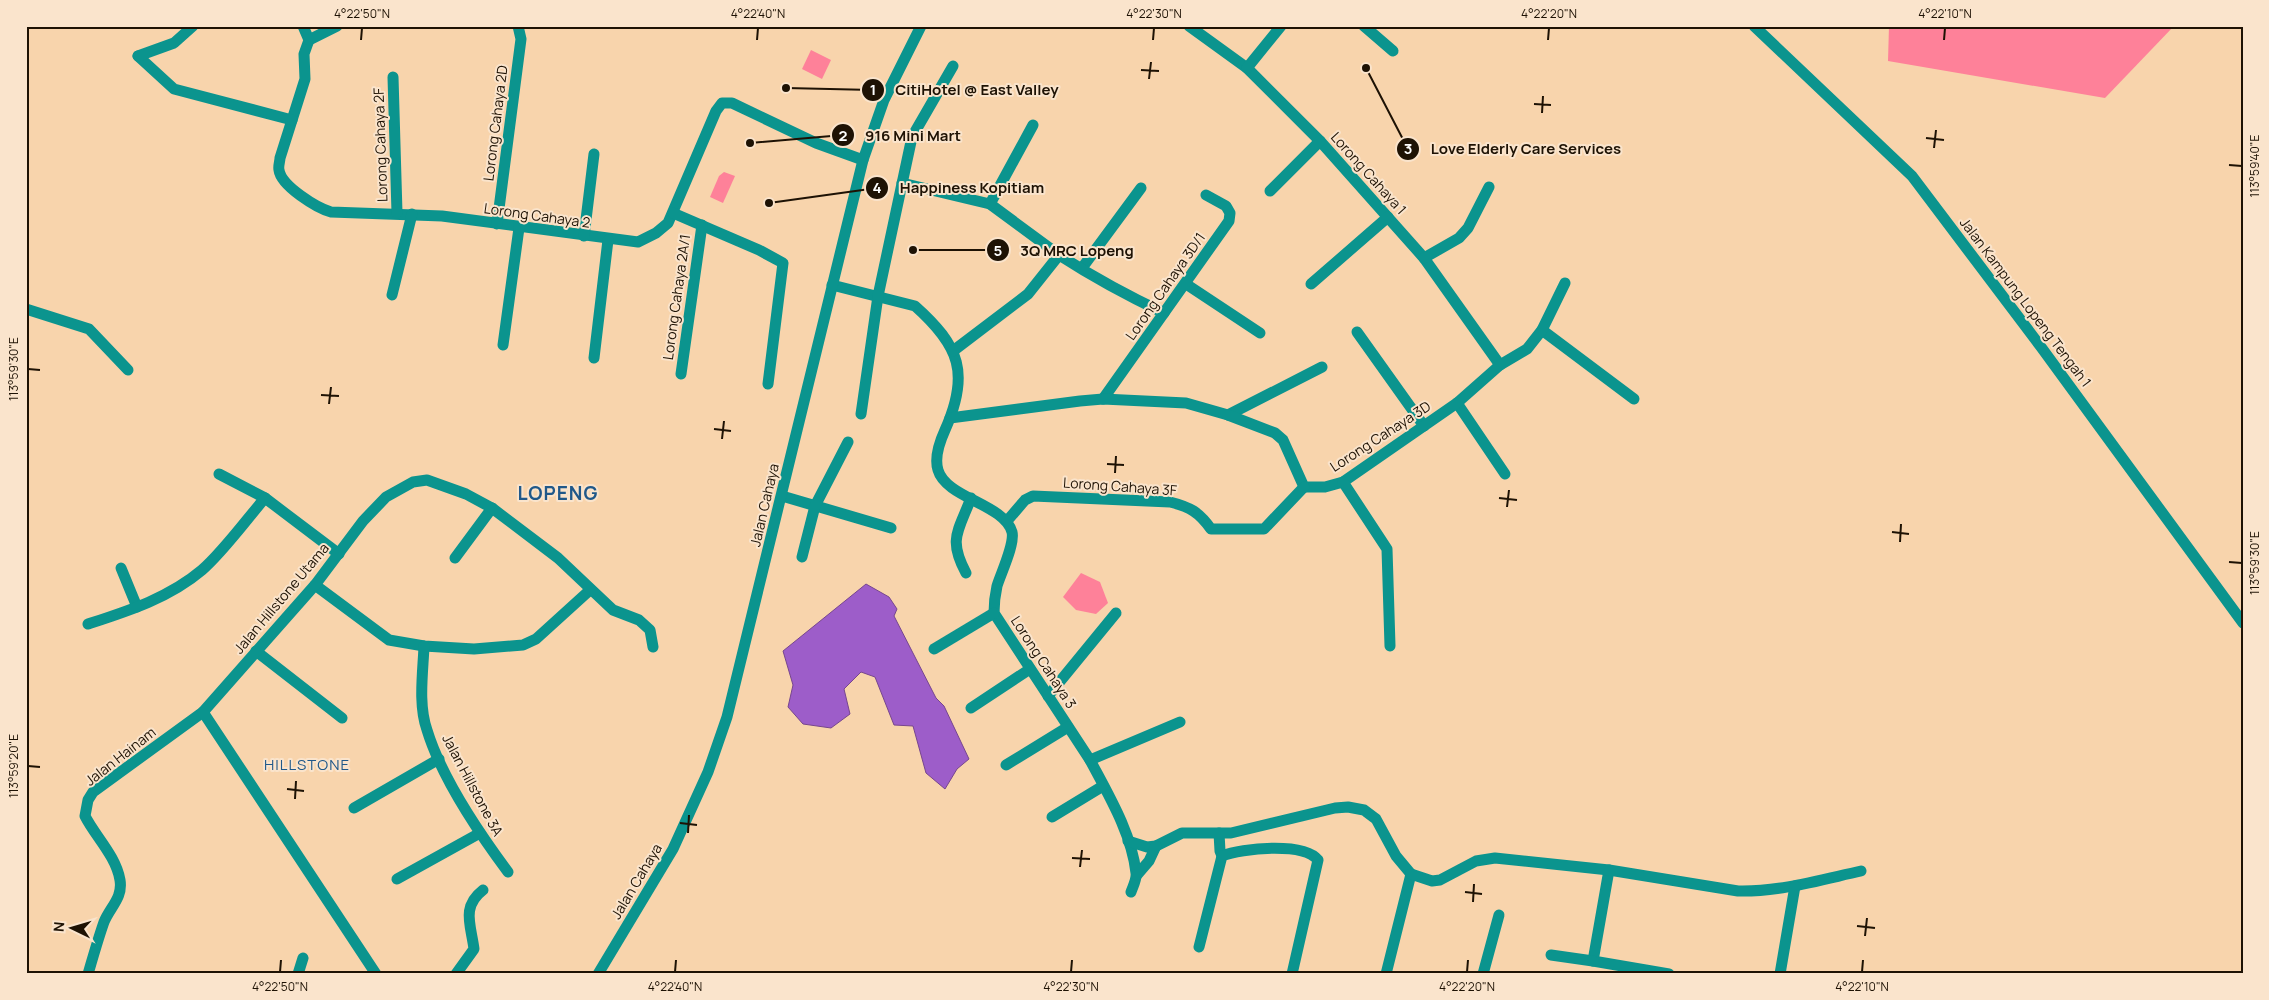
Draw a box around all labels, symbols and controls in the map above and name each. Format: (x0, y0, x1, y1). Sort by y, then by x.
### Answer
text: 4°22'50"N (334, 5, 390, 22)
text: 4°22'40"N (731, 5, 785, 22)
text: 4°22'30"N (1126, 5, 1182, 22)
text: 4°22'20"N (1521, 5, 1577, 22)
text: 4°22'10"N (1918, 5, 1972, 22)
street label: Lorong Cahaya 2D (478, 64, 512, 182)
callout: CitiHotel @ East Valley (860, 75, 1069, 105)
text: 1 (870, 79, 876, 100)
text: CitiHotel @ East Valley (895, 79, 1059, 100)
street label: Lorong Cahaya 2F (369, 88, 391, 202)
callout: 916 Mini Mart (831, 120, 971, 150)
text: 2 (839, 125, 848, 146)
text: 916 Mini Mart (865, 125, 961, 146)
street label: Lorong Cahaya 1 (1327, 128, 1411, 218)
callout: Love Elderly Care Services (1395, 134, 1631, 164)
text: 113°59'40"E (2246, 134, 2263, 197)
text: 3 (1404, 138, 1412, 159)
text: Love Elderly Care Services (1431, 138, 1621, 159)
callout: Happiness Kopitiam (865, 173, 1054, 203)
text: 4 (872, 177, 882, 198)
text: Happiness Kopitiam (900, 177, 1044, 198)
street label: Lorong Cahaya 2 (483, 198, 591, 232)
street label: Jalan Kampung Lopeng Tengah 1 (1956, 213, 2096, 391)
street label: Lorong Cahaya 3D/1 (1121, 228, 1209, 344)
street label: Lorong Cahaya 2A/1 (658, 233, 694, 361)
callout: 3Q MRC Lopeng (986, 235, 1144, 265)
text: 5 (994, 240, 1003, 261)
text: 3Q MRC Lopeng (1020, 240, 1134, 261)
text: 113°59'30"E (5, 337, 22, 401)
street label: Lorong Cahaya 3D (1326, 396, 1434, 476)
street label: Jalan Cahaya (745, 462, 783, 548)
street label: Lorong Cahaya 3F (1062, 473, 1178, 499)
district label: LOPENG (518, 480, 598, 506)
text: 113°59'30"E (2246, 531, 2263, 595)
street label: Jalan Hillstone Utama (229, 539, 333, 657)
street label: Lorong Cahaya 3 (1007, 612, 1081, 712)
street label: Jalan Hainam (81, 722, 159, 790)
street label: Jalan Hillstone 3A (438, 731, 508, 839)
text: 113°59'20"E (5, 734, 22, 798)
district label: HILLSTONE (264, 754, 350, 775)
street label: Jalan Cahaya (606, 840, 666, 922)
north arrow (48, 902, 98, 952)
text: N (49, 921, 68, 933)
text: 4°22'50"N (252, 978, 308, 995)
text: 4°22'40"N (648, 978, 702, 995)
text: 4°22'30"N (1043, 978, 1099, 995)
text: 4°22'20"N (1439, 978, 1495, 995)
text: 4°22'10"N (1835, 978, 1889, 995)

